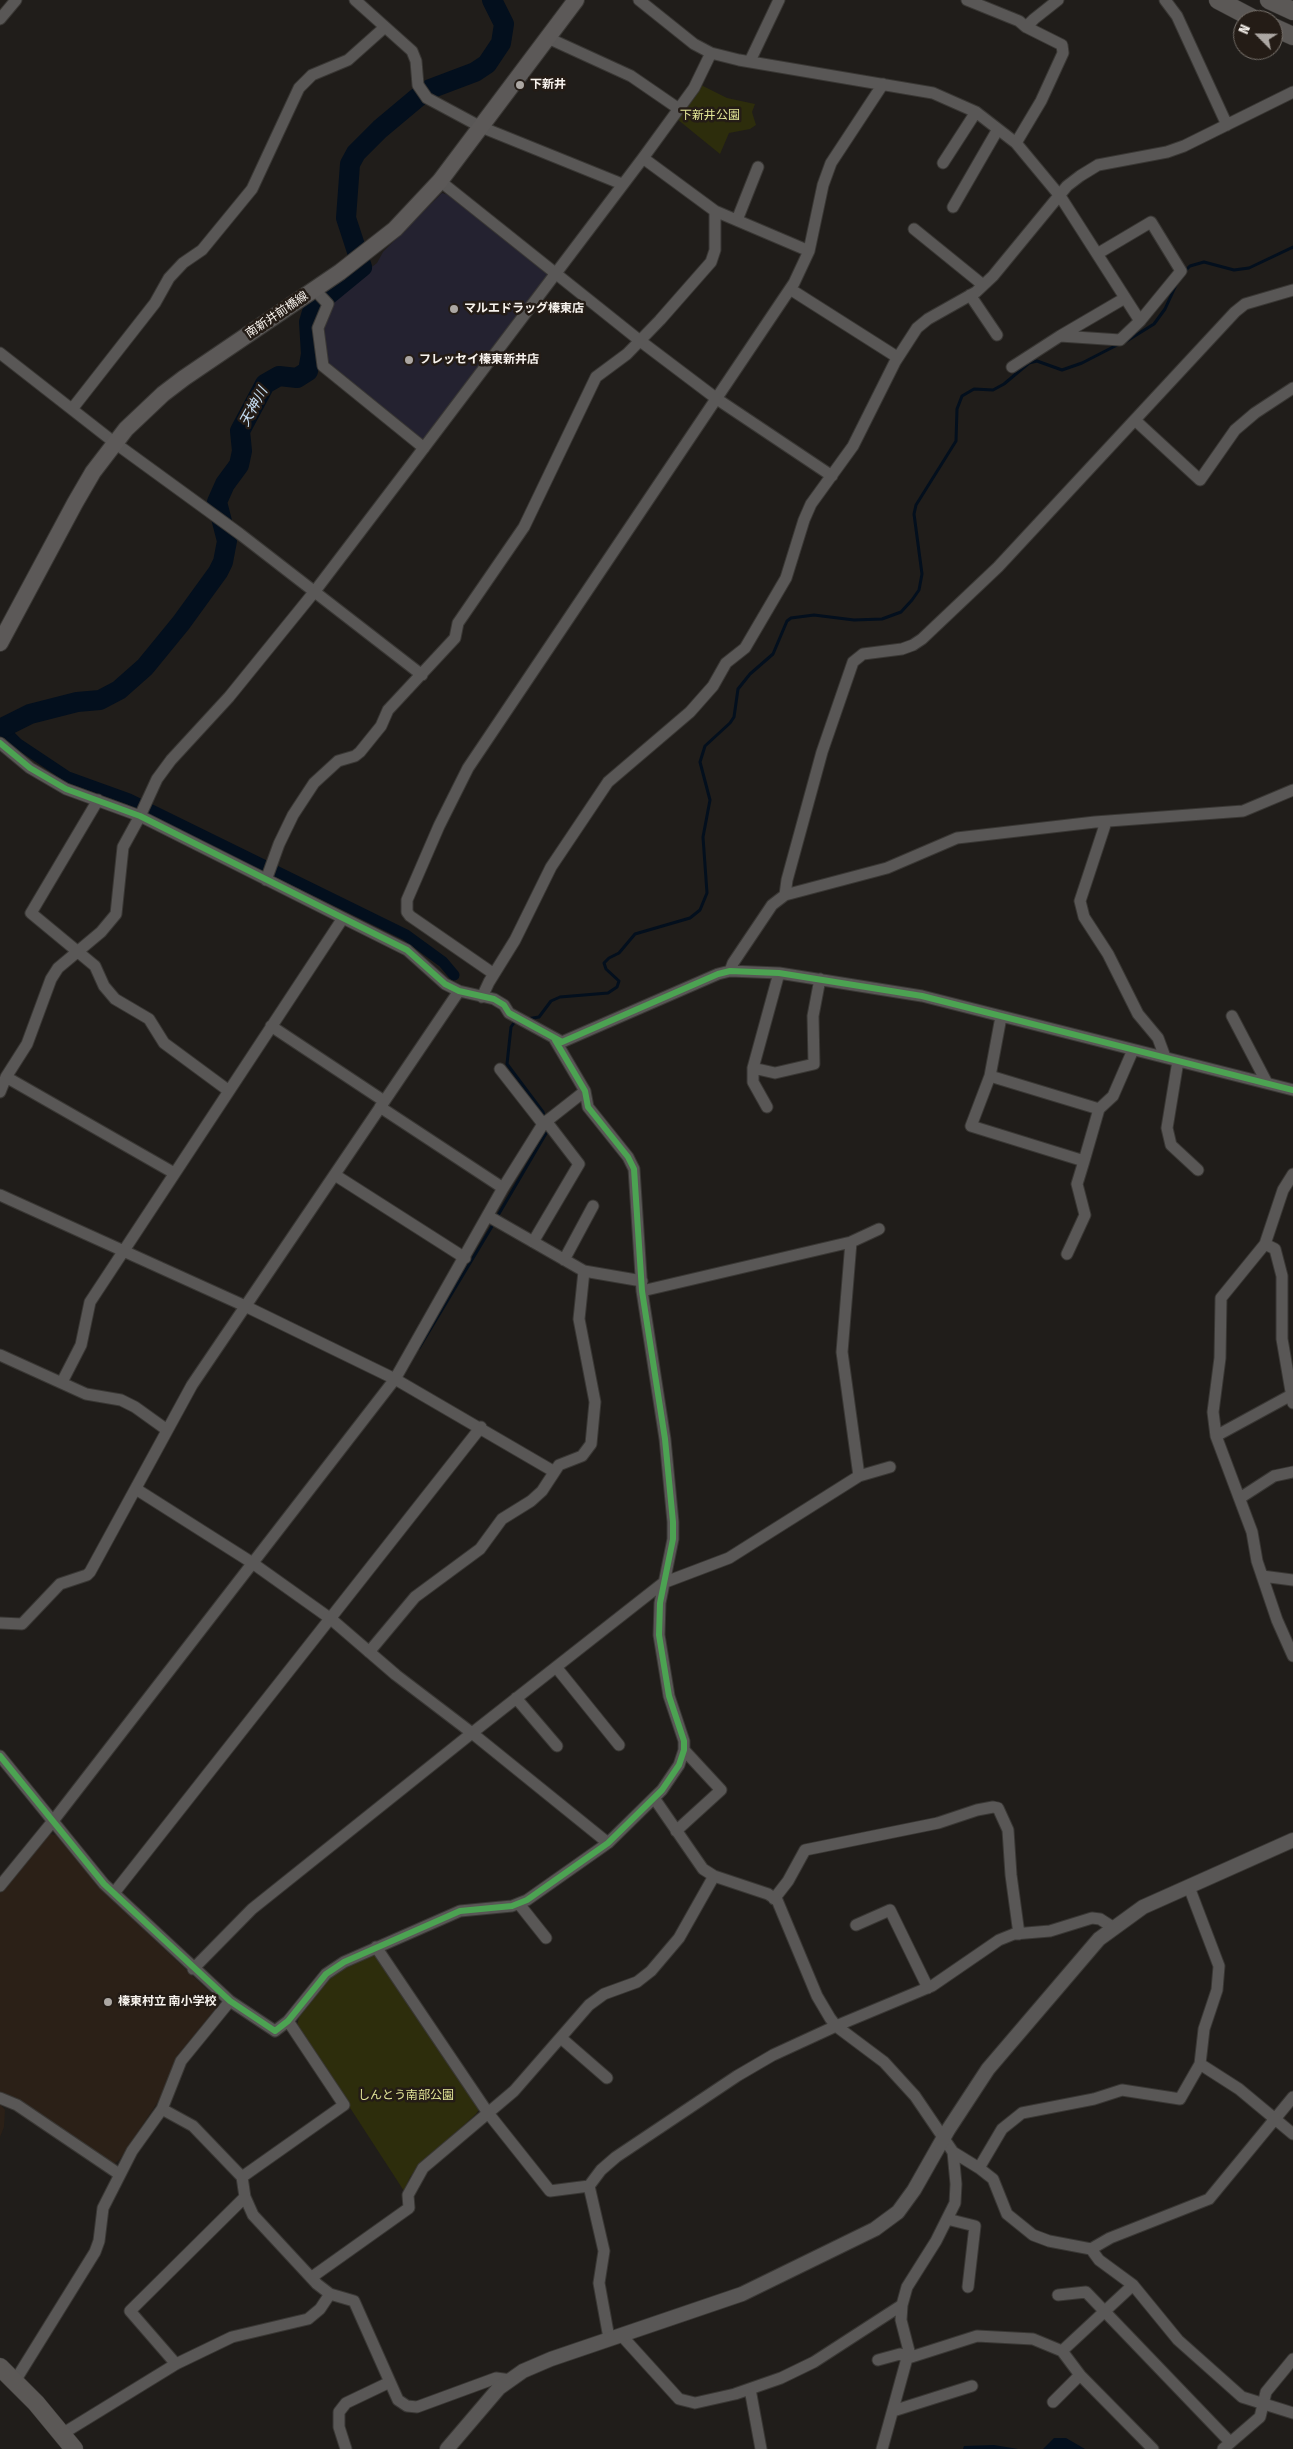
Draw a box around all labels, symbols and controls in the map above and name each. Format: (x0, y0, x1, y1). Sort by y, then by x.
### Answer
north arrow (1233, 10, 1283, 60)
text: N (1235, 22, 1254, 37)
place label: 下新井 (530, 78, 566, 92)
marker: 下新井 (514, 79, 526, 91)
park label: 下新井公園 (680, 109, 740, 123)
street label: 南新井前橋線 (243, 289, 311, 341)
place label: マルエドラッグ榛東店 (464, 302, 584, 316)
marker: マルエドラッグ榛東店 (448, 303, 460, 315)
place label: フレッセイ榛東新井店 (419, 353, 539, 367)
marker: フレッセイ榛東新井店 (403, 354, 415, 366)
water label: 天神川 (236, 385, 272, 429)
place label: 榛東村立 南小学校 (118, 1995, 216, 2009)
marker: 榛東村立 南小学校 (102, 1996, 114, 2008)
park label: しんとう南部公園 (358, 2089, 454, 2103)

